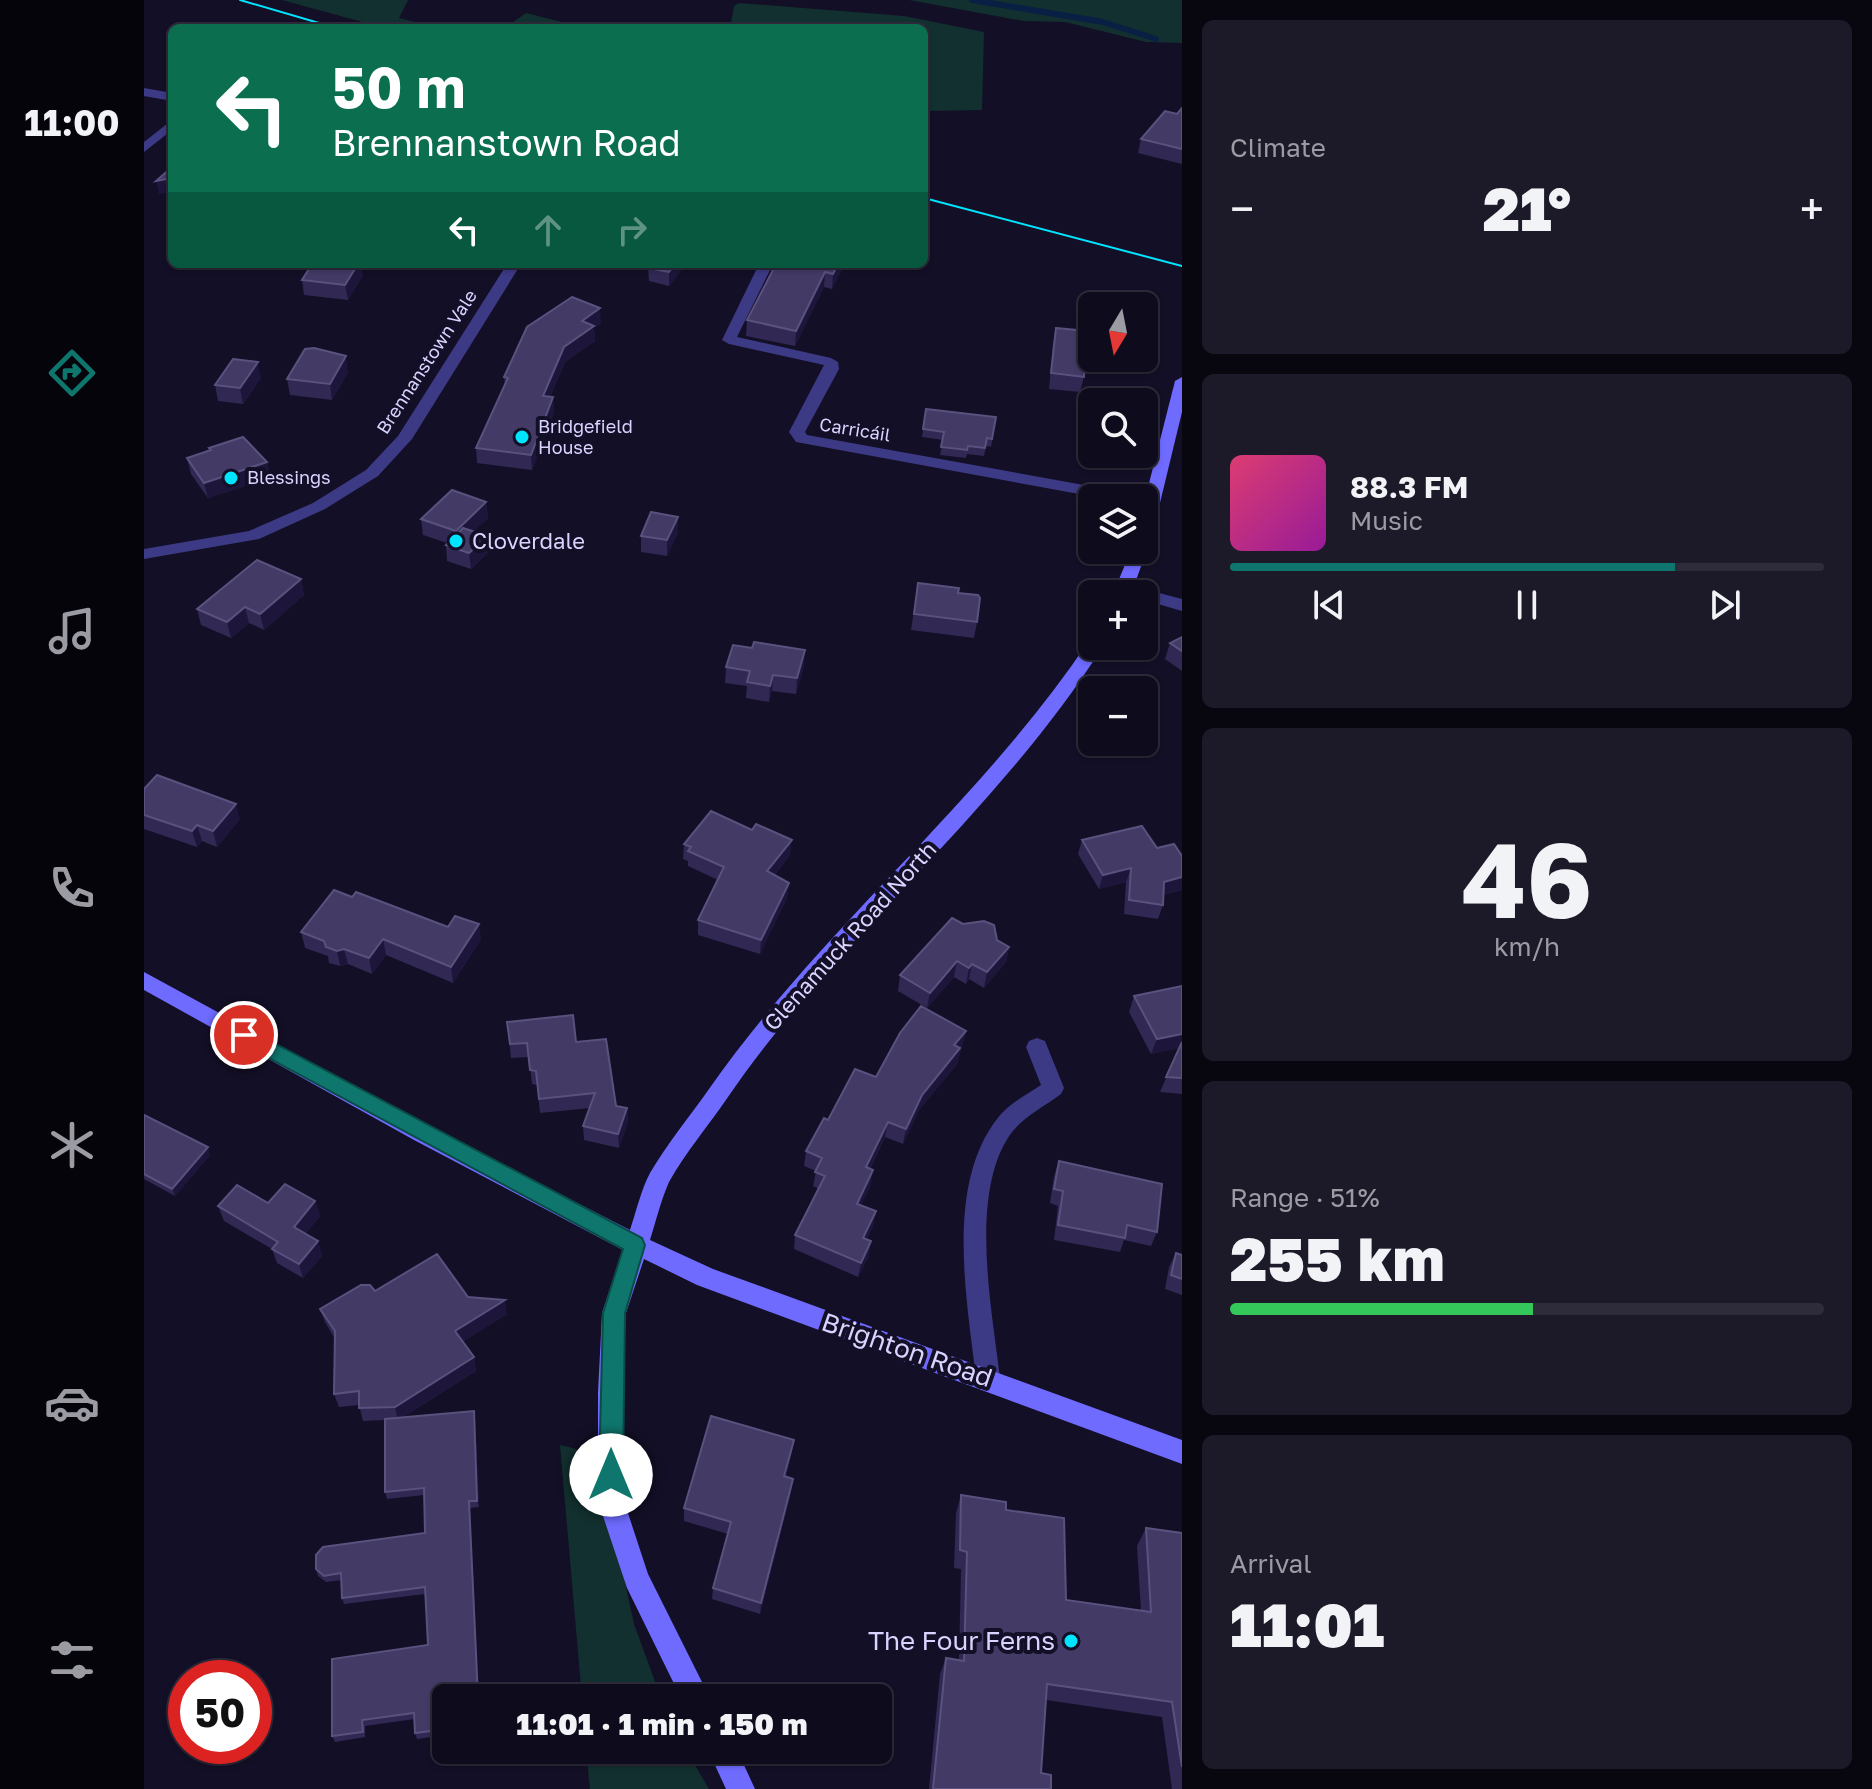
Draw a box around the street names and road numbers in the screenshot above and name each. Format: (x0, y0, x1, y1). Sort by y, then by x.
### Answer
street label: Brennanstown Vale (371, 285, 481, 438)
street label: Carricáil (818, 413, 893, 446)
street label: Glenamuck Road North (758, 836, 941, 1036)
street label: Brighton Road (818, 1306, 997, 1393)

